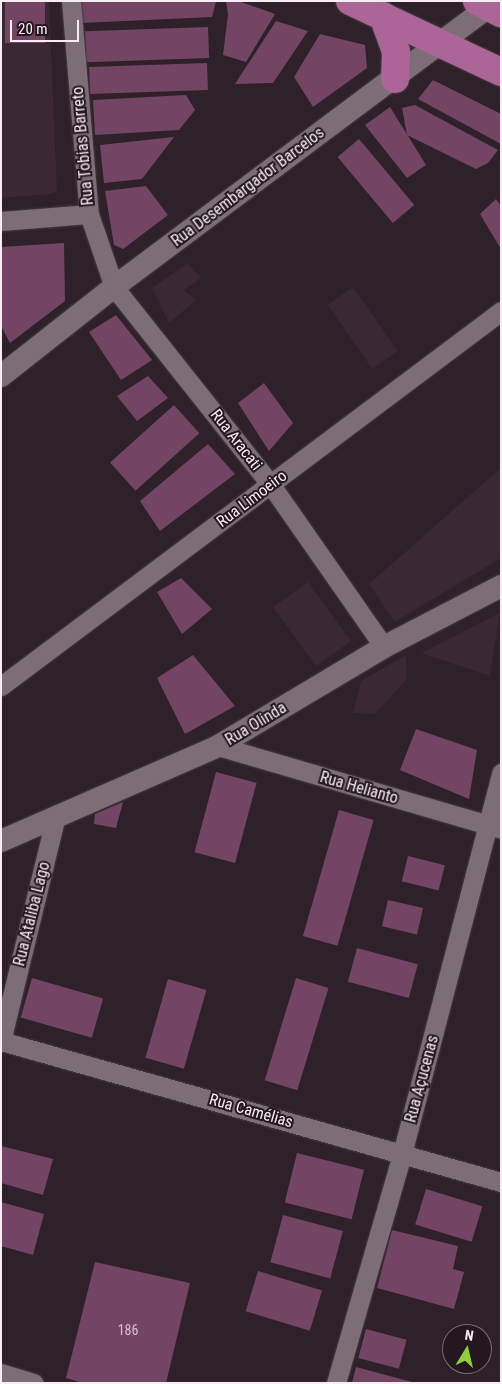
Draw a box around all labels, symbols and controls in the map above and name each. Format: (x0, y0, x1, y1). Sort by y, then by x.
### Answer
scale bar (12, 10, 81, 42)
text: 20 m (18, 20, 48, 38)
street label: Rua Tobias Barreto (68, 86, 98, 206)
street label: Rua Desembargador Barcelos (168, 123, 328, 251)
street label: Rua Aracati (206, 406, 266, 474)
street label: Rua Limoeiro (213, 466, 291, 532)
street label: Rua Olinda (222, 698, 290, 750)
street label: Rua Helianto (318, 768, 400, 808)
street label: Rua Ataliba Lago (10, 860, 54, 968)
street label: Rua Açucenas (401, 1033, 443, 1125)
street label: Rua Camélias (207, 1090, 295, 1132)
house number: 186 (118, 1322, 138, 1338)
north arrow (442, 1324, 492, 1374)
text: N (464, 1327, 475, 1344)

